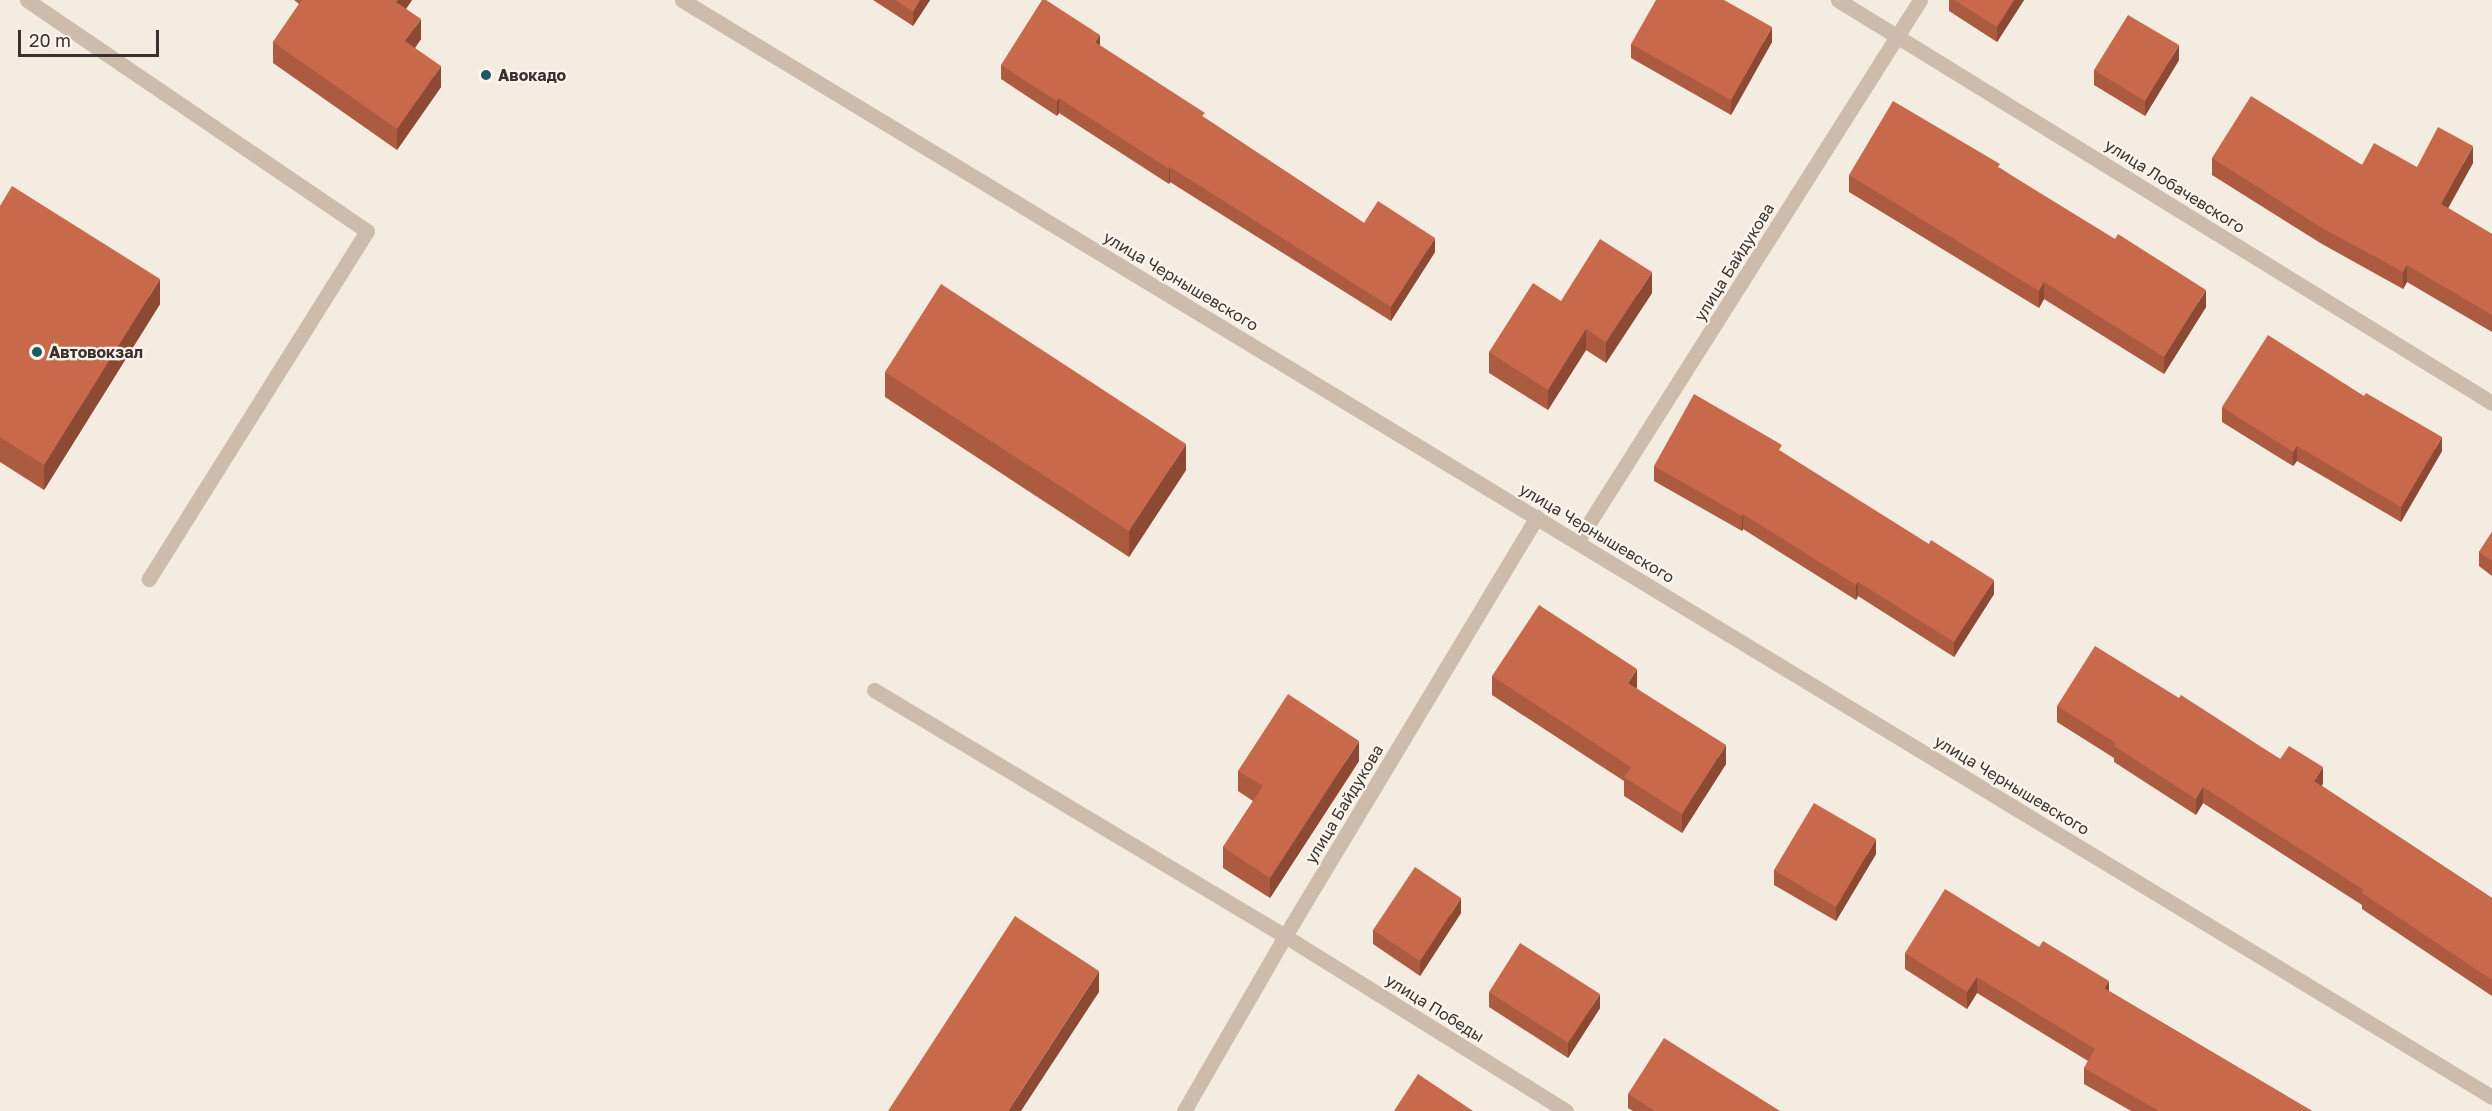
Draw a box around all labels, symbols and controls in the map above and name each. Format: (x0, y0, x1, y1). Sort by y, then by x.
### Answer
scale bar (21, 18, 162, 56)
text: 20 m (29, 29, 71, 51)
place label: Авокадо (498, 65, 566, 85)
marker: Авокадо (479, 68, 493, 82)
street label: улица Лобачевского (2101, 135, 2249, 237)
street label: улица Байдукова (1690, 200, 1778, 324)
street label: улица Чернышевского (1100, 227, 1262, 335)
place label: Автовокзал (49, 342, 143, 362)
marker: Автовокзал (30, 345, 44, 359)
street label: улица Чернышевского (1516, 479, 1678, 587)
street label: улица Чернышевского (1931, 731, 2093, 839)
street label: улица Байдукова (1301, 741, 1387, 867)
street label: улица Победы (1382, 970, 1488, 1046)

